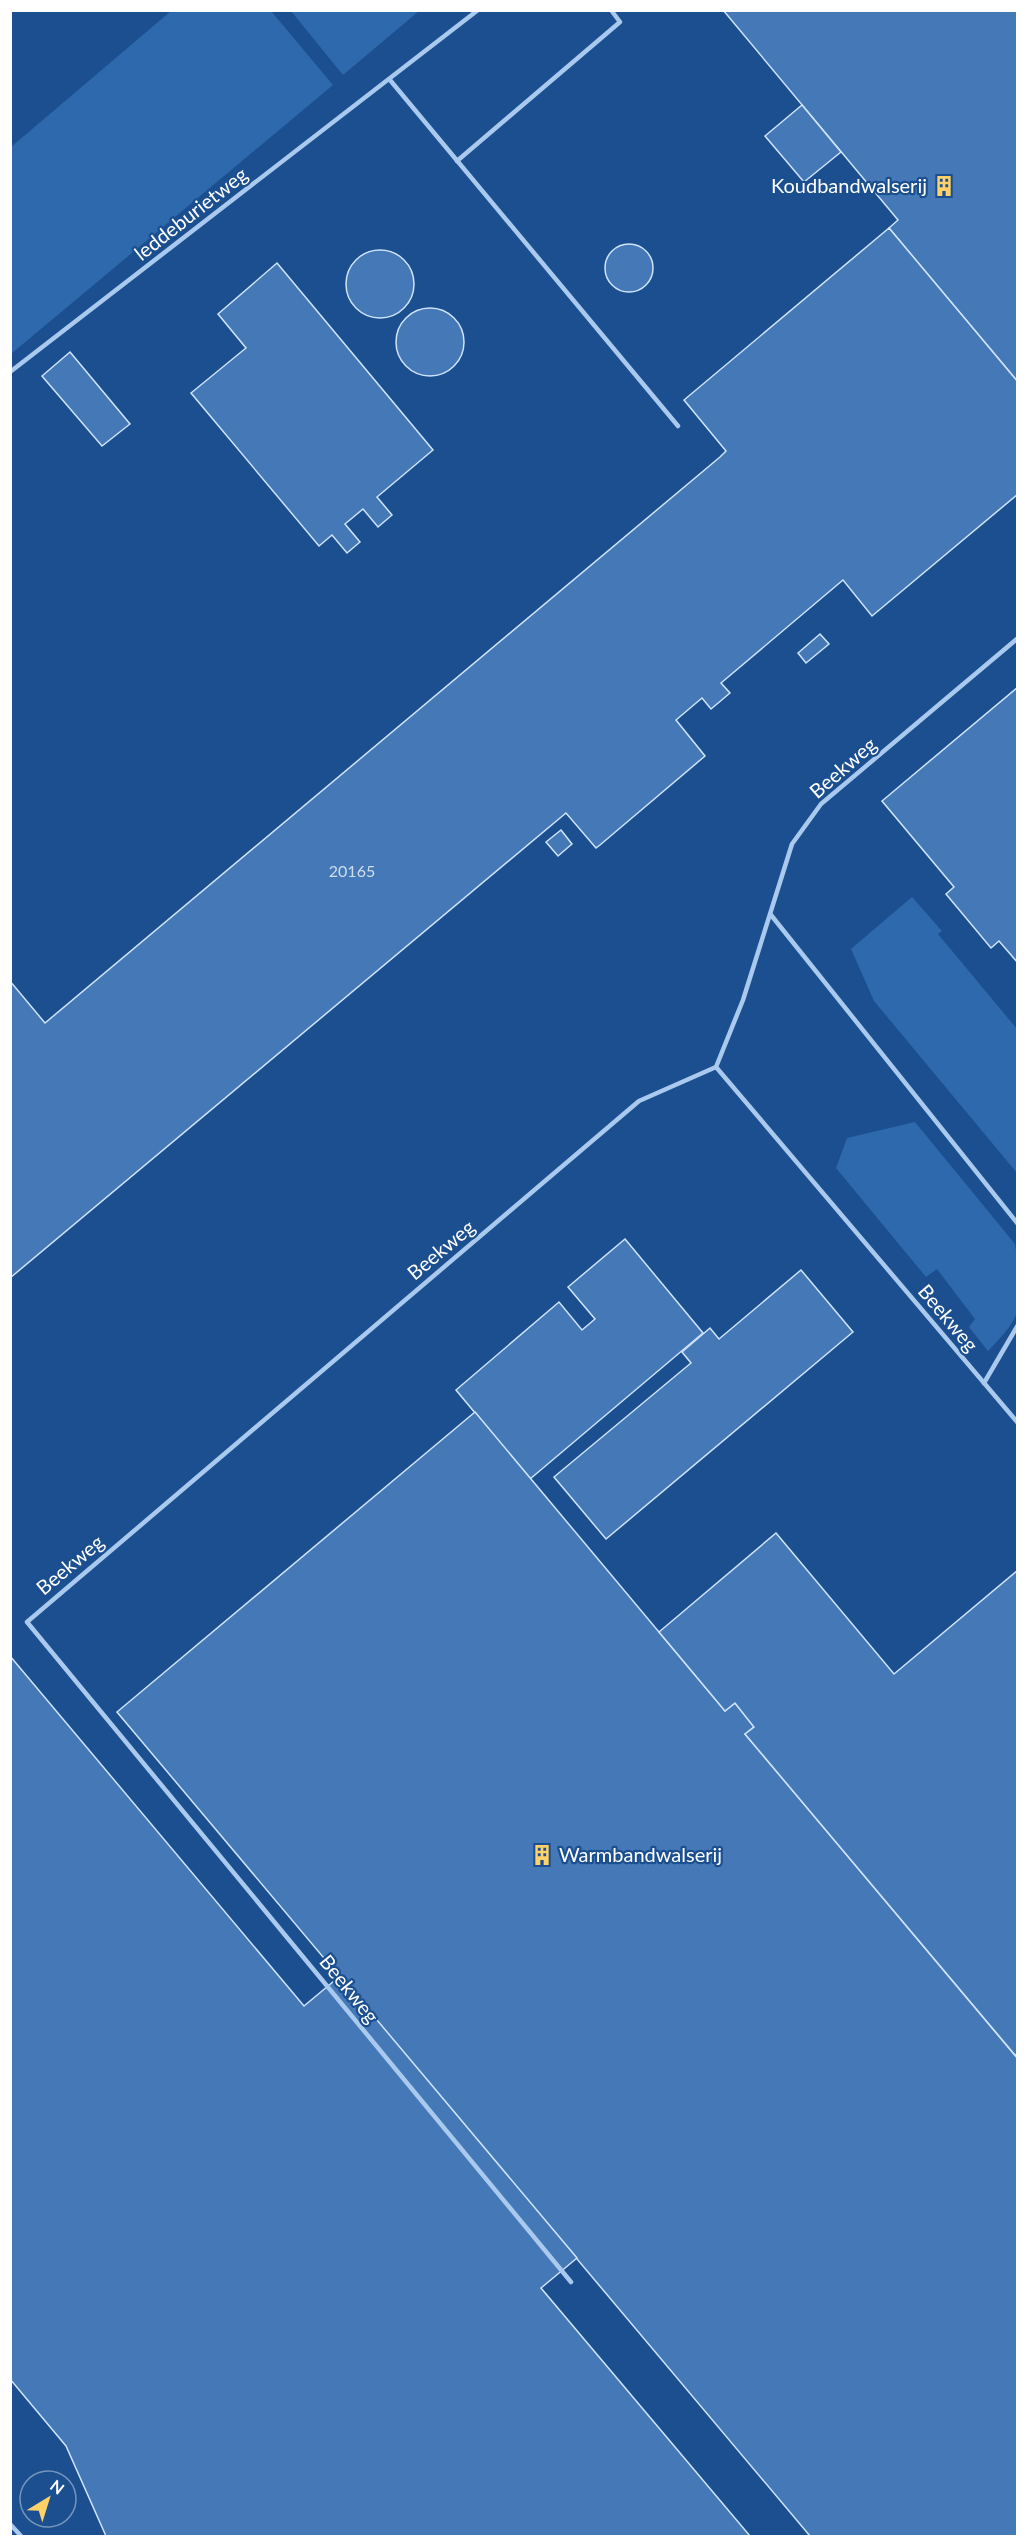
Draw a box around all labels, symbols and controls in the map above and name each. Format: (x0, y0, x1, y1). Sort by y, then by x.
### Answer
street label: leddeburietweg (129, 162, 252, 265)
place label: Koudbandwalserij (771, 173, 927, 197)
building icon: Koudbandwalserij (932, 174, 956, 198)
street label: Beekweg (804, 732, 881, 803)
house number: 20165 (329, 861, 375, 880)
street label: Beekweg (402, 1214, 479, 1284)
street label: Beekweg (914, 1279, 984, 1356)
street label: Beekweg (31, 1529, 108, 1599)
place label: Warmbandwalserij (559, 1842, 722, 1866)
building icon: Warmbandwalserij (530, 1843, 554, 1867)
street label: Beekweg (315, 1950, 384, 2027)
north arrow (18, 2469, 78, 2529)
text: N (47, 2476, 68, 2498)

